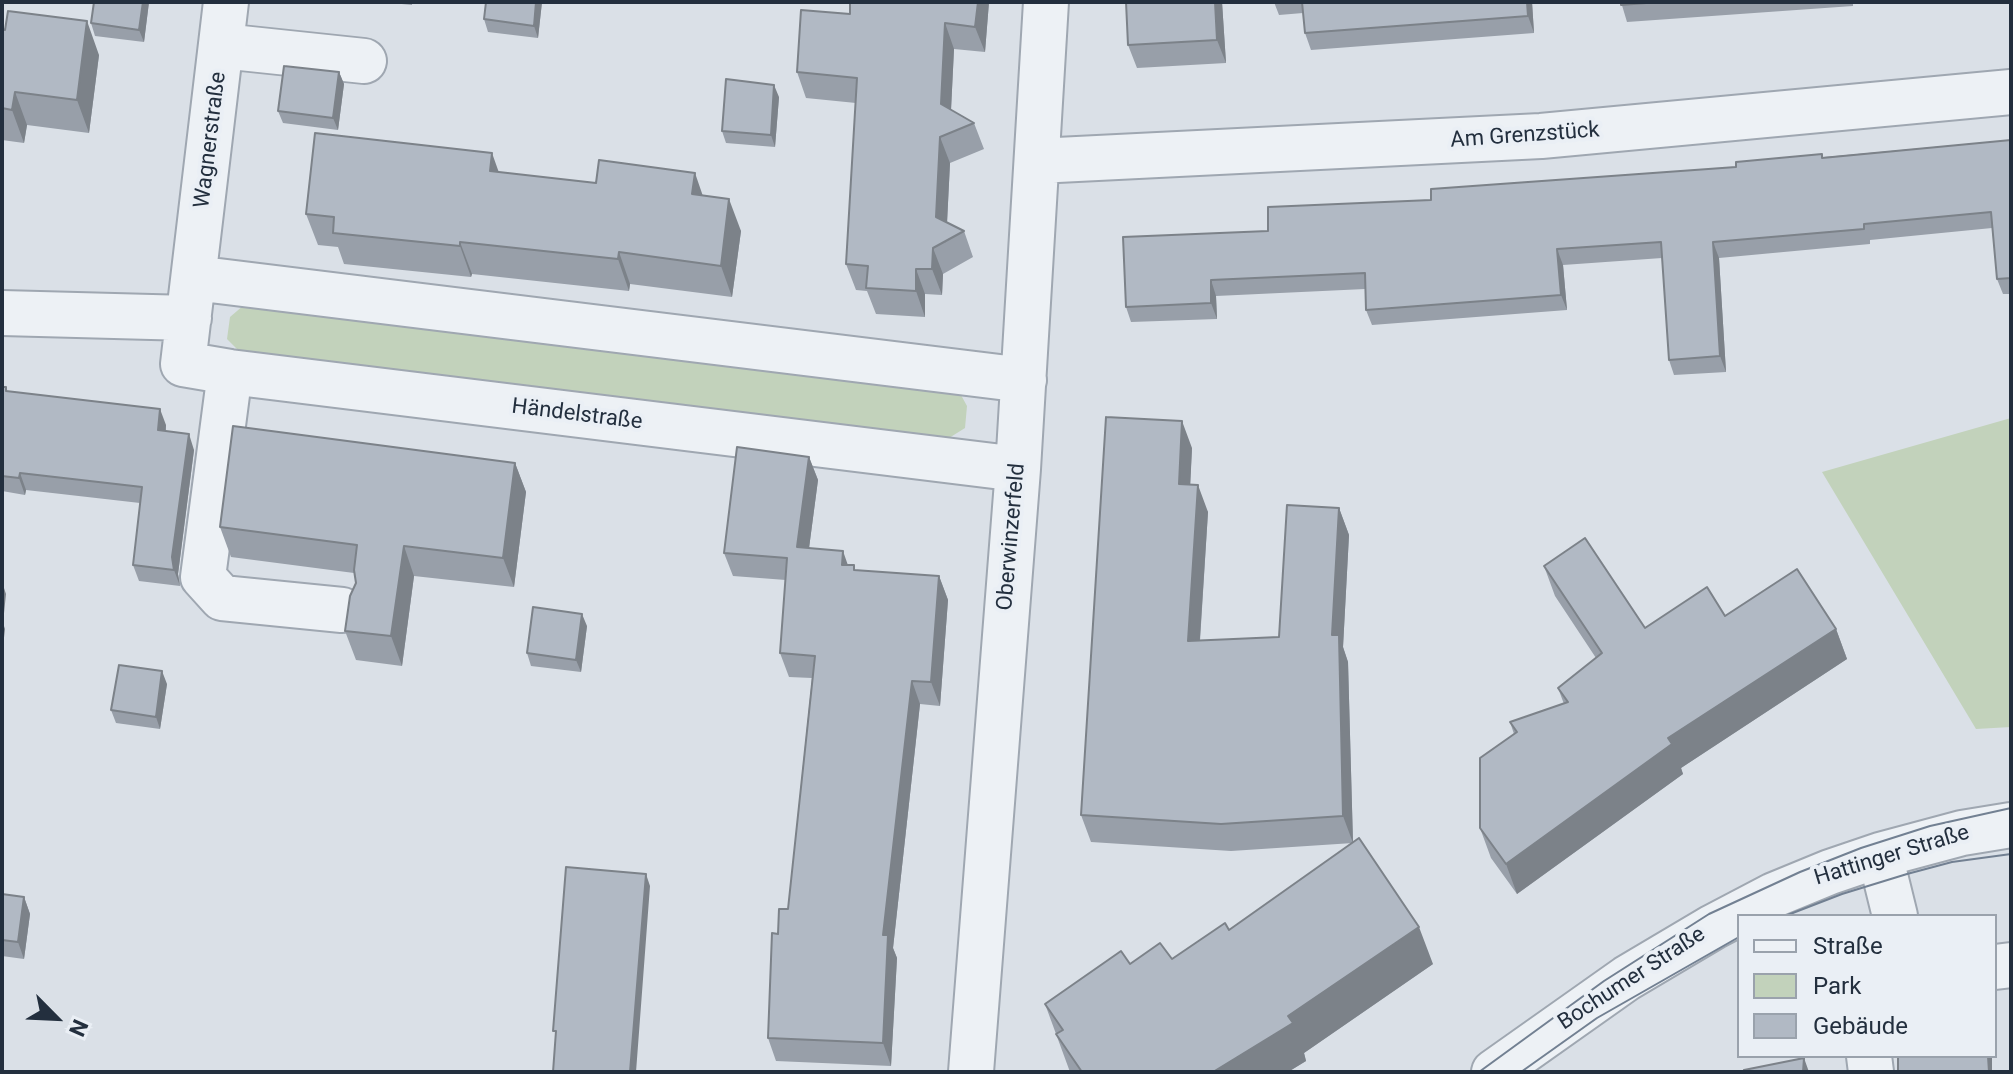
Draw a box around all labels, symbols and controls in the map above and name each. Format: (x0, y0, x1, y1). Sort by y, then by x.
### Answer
street label: Wagnerstraße (190, 70, 232, 210)
street label: Am Grenzstück (1450, 118, 1600, 154)
street label: Händelstraße (510, 394, 644, 436)
street label: Oberwinzerfeld (992, 462, 1032, 612)
street label: Hattinger Straße (1811, 820, 1973, 892)
legend (1737, 914, 1997, 1058)
street label: Bochumer Straße (1554, 922, 1710, 1036)
text: Straße (1813, 932, 1883, 960)
text: Park (1813, 972, 1861, 1000)
north arrow (16, 978, 96, 1058)
text: Gebäude (1813, 1012, 1908, 1040)
text: N (64, 1016, 93, 1040)

